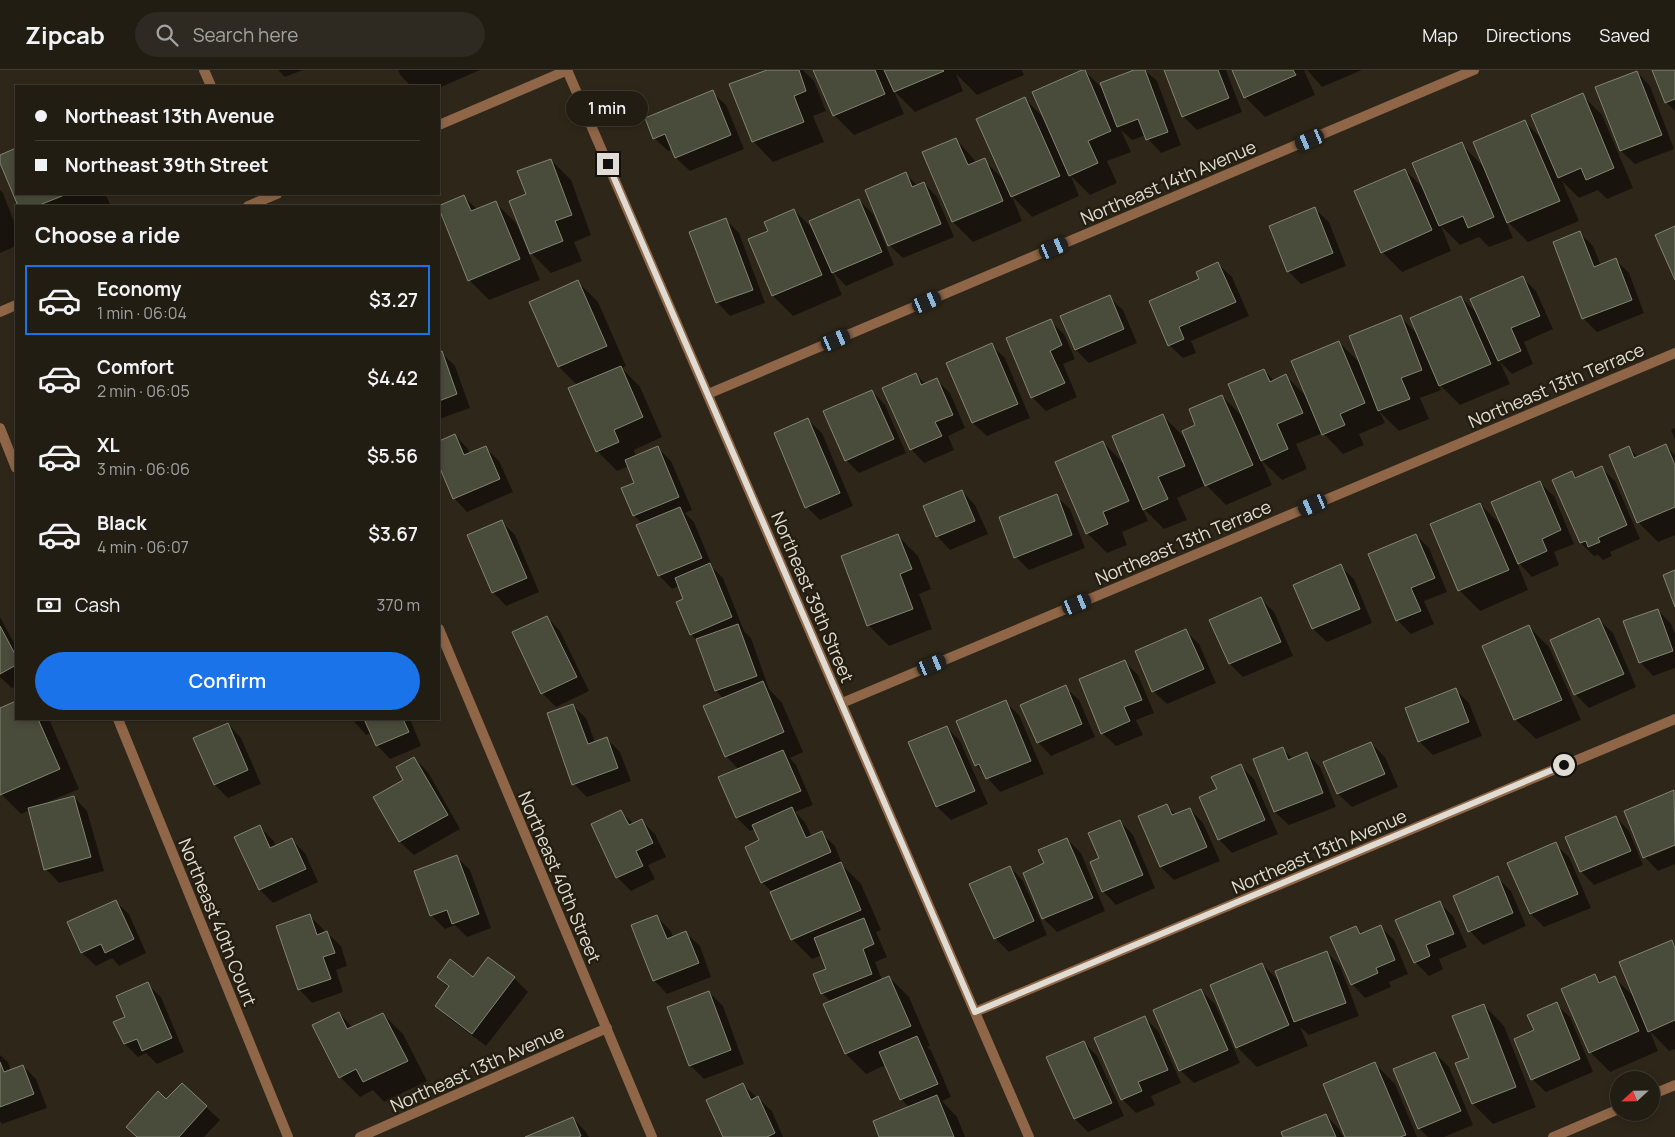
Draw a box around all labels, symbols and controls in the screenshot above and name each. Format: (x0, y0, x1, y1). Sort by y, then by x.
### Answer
search box (135, 12, 485, 57)
text: Zipcab (25, 18, 105, 51)
icon: search (153, 21, 181, 49)
text: Search here (193, 22, 298, 48)
text: Map (1422, 23, 1458, 47)
text: Directions (1486, 23, 1571, 47)
text: Saved (1599, 23, 1650, 47)
callout: 1 min (567, 92, 649, 126)
text: 1 min (588, 97, 626, 119)
text: Northeast 13th Avenue (65, 103, 274, 129)
car (1293, 127, 1326, 153)
street label: Northeast 14th Avenue (1076, 134, 1260, 230)
text: Northeast 39th Street (65, 152, 269, 178)
route end (597, 153, 619, 175)
text: Choose a ride (35, 220, 180, 250)
car (1037, 235, 1070, 261)
text: Economy (97, 276, 181, 302)
icon: car (37, 278, 82, 323)
text: $3.27 (369, 287, 418, 313)
car (910, 289, 943, 315)
text: 1 min · 06:04 (97, 302, 187, 324)
car (819, 327, 852, 353)
street label: Northeast 13th Terrace (1464, 337, 1648, 433)
text: Comfort (97, 354, 174, 380)
icon: car (37, 356, 82, 401)
text: $4.42 (367, 365, 418, 391)
text: 2 min · 06:05 (97, 380, 190, 402)
text: XL (97, 432, 120, 458)
icon: car (37, 434, 82, 479)
text: $5.56 (367, 443, 418, 469)
text: 3 min · 06:06 (97, 458, 190, 480)
car (1296, 492, 1329, 518)
street label: Northeast 13th Terrace (1091, 494, 1275, 590)
street label: Northeast 39th Street (766, 508, 860, 686)
text: Black (97, 510, 146, 536)
icon: car (37, 512, 82, 557)
text: $3.67 (368, 521, 418, 547)
text: 4 min · 06:07 (97, 536, 189, 558)
icon: cash (35, 591, 63, 619)
car (1060, 591, 1093, 617)
text: Cash (75, 592, 120, 618)
text: 370 m (377, 594, 420, 616)
button: Confirm (35, 652, 420, 710)
car (915, 652, 948, 678)
route start (1553, 754, 1575, 776)
street label: Northeast 40th Street (513, 788, 607, 966)
street label: Northeast 13th Avenue (1228, 803, 1410, 899)
street label: Northeast 40th Court (173, 835, 263, 1009)
street label: Northeast 13th Avenue (386, 1019, 568, 1117)
north arrow (1610, 1071, 1660, 1121)
map controls (1610, 1071, 1660, 1121)

